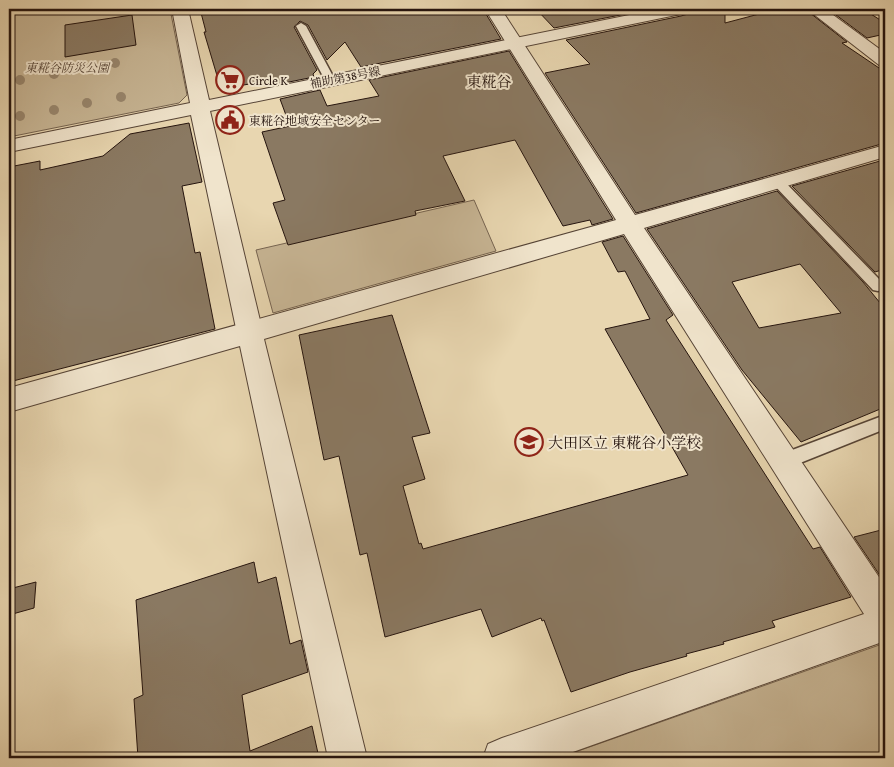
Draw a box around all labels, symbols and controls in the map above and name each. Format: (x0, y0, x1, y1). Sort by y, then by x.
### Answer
park label: 東糀谷防災公園 (25, 59, 111, 76)
street label: 補助第38号線 (308, 62, 382, 92)
supermarket icon: Circle K (215, 65, 245, 95)
district label: 東糀谷 (466, 71, 512, 92)
place label: Circle K (249, 72, 288, 89)
public building icon: 東糀谷地域安全センター (215, 105, 245, 135)
place label: 東糀谷地域安全センター (249, 112, 381, 129)
school or university icon: 大田区立 東糀谷小学校 (514, 427, 544, 457)
place label: 大田区立 東糀谷小学校 (548, 432, 701, 453)

